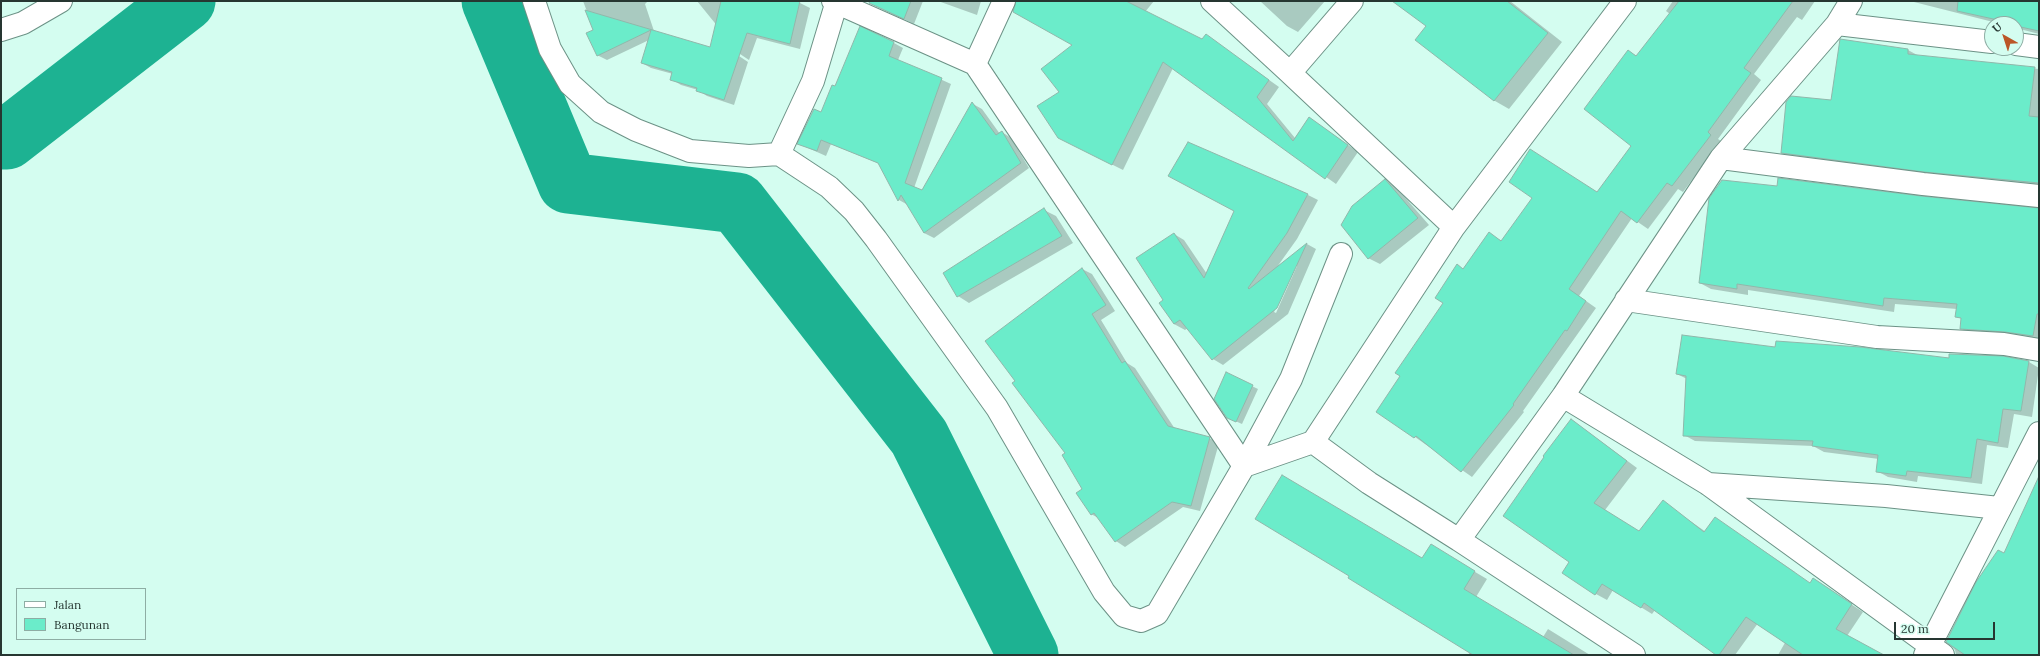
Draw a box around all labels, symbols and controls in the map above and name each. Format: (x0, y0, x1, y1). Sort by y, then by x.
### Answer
north arrow (1984, 16, 2024, 56)
text: U (1989, 19, 2005, 36)
legend (16, 588, 146, 640)
text: Jalan (54, 597, 81, 612)
scale bar (1896, 614, 1997, 640)
text: Bangunan (54, 617, 110, 632)
text: 20 m (1901, 621, 1929, 636)

